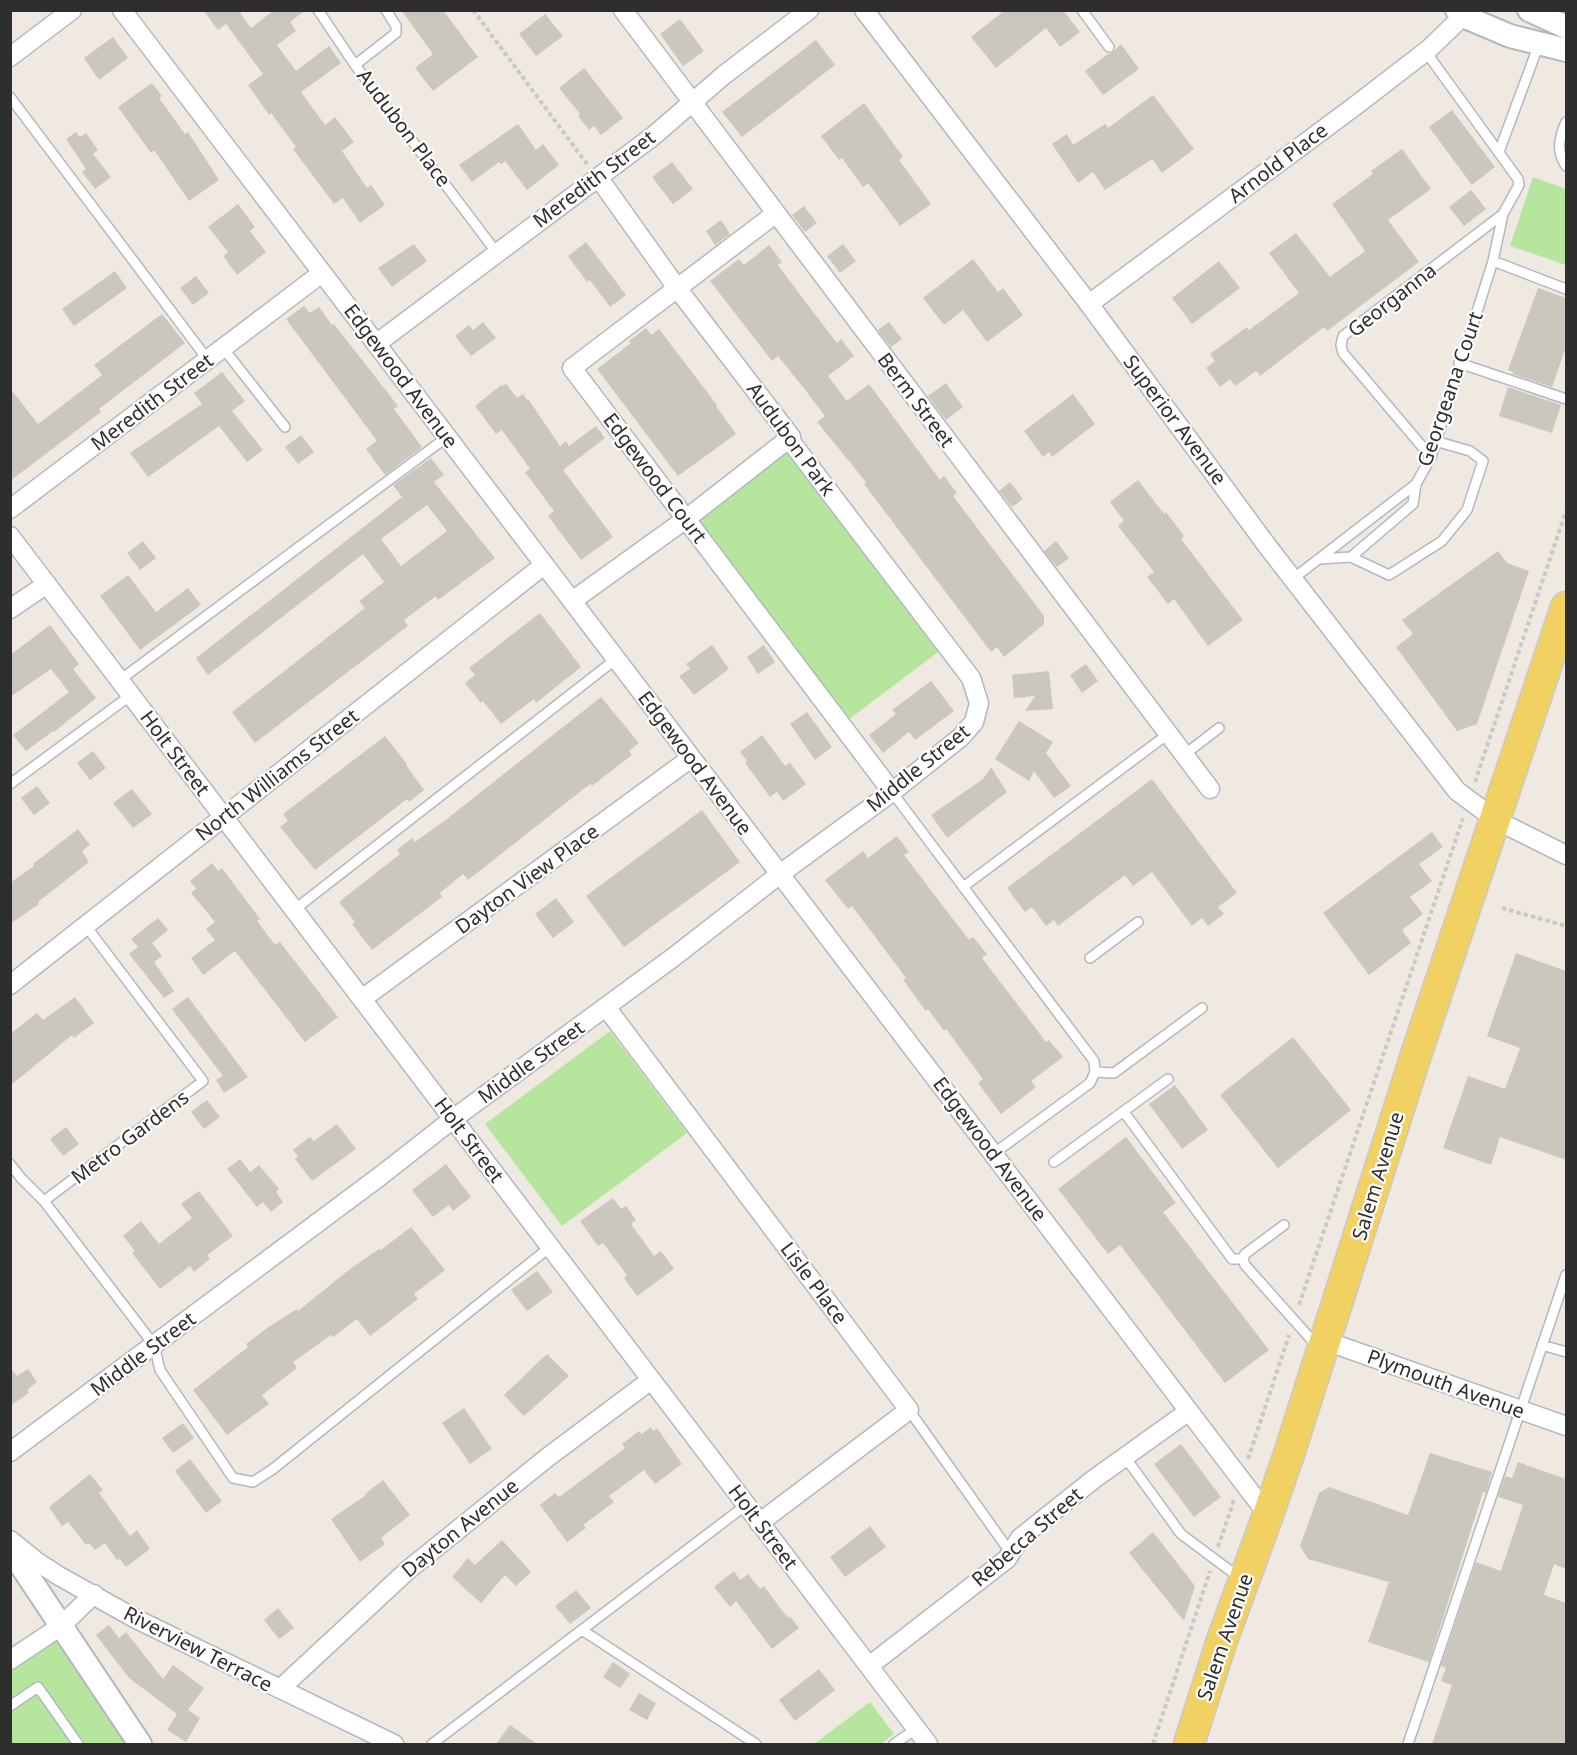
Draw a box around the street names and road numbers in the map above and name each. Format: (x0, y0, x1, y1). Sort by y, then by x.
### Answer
street label: Audubon Place (351, 63, 458, 192)
street label: Arnold Place (1223, 116, 1333, 209)
street label: Meredith Street (527, 124, 660, 234)
street label: Georganna (1342, 257, 1442, 343)
street label: Edgewood Avenue (338, 298, 465, 453)
street label: Georgeana Court (1410, 308, 1489, 470)
street label: Meredith Street (85, 347, 218, 457)
street label: Berm Street (872, 347, 961, 453)
street label: Superior Avenue (1118, 349, 1233, 490)
street label: Audubon Park (741, 377, 842, 501)
street label: Edgewood Court (597, 407, 713, 548)
street label: Edgewood Avenue (632, 685, 759, 840)
street label: North Williams Street (190, 702, 364, 847)
street label: Holt Street (134, 705, 216, 801)
street label: Middle Street (860, 718, 975, 818)
street label: Dayton View Place (450, 817, 604, 940)
street label: Middle Street (472, 1014, 589, 1109)
street label: Edgewood Avenue (927, 1071, 1054, 1226)
street label: Metro Gardens (65, 1083, 194, 1190)
street label: Holt Street (428, 1092, 510, 1188)
street label: Salem Avenue (1345, 1108, 1410, 1243)
street label: Lisle Place (775, 1236, 854, 1329)
street label: Middle Street (85, 1305, 201, 1402)
street label: Plymouth Avenue (1364, 1343, 1529, 1425)
street label: Dayton Avenue (396, 1472, 524, 1583)
street label: Holt Street (722, 1479, 804, 1575)
street label: Rebecca Street (965, 1481, 1088, 1592)
street label: Salem Avenue (1190, 1570, 1259, 1704)
street label: Riverview Terrace (119, 1599, 277, 1698)

